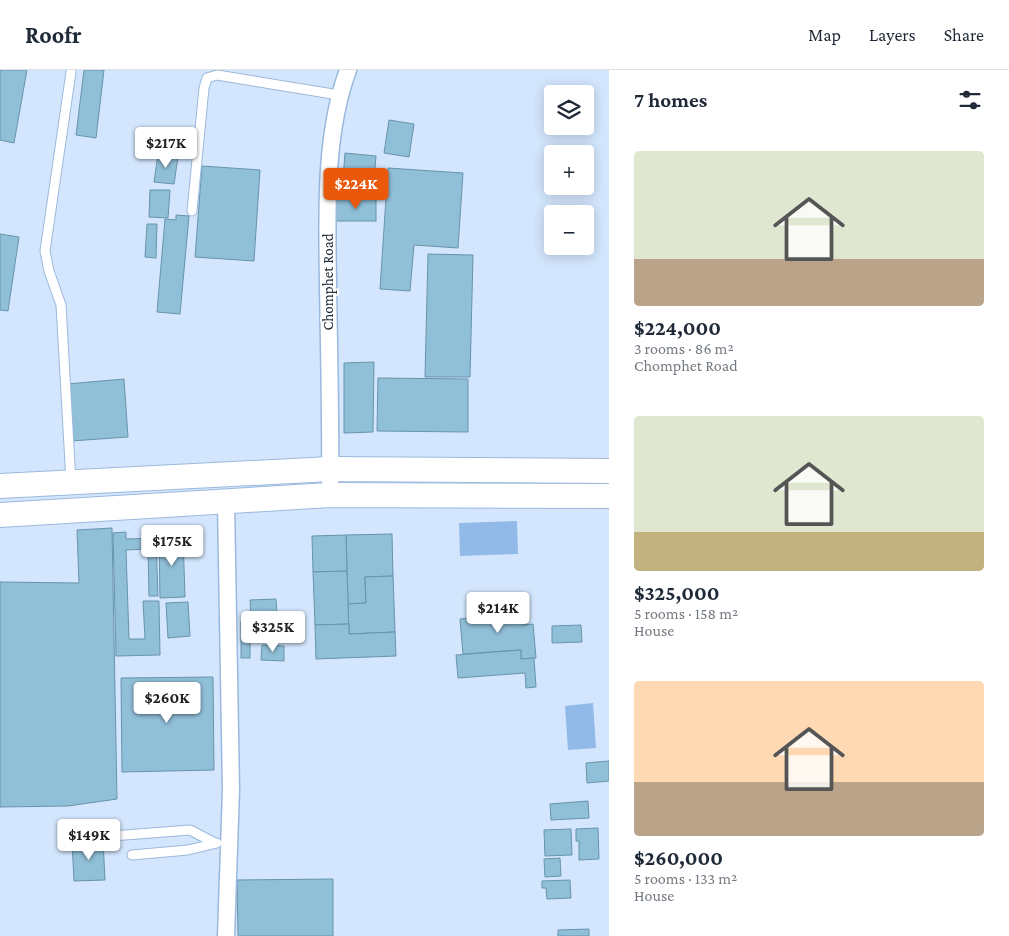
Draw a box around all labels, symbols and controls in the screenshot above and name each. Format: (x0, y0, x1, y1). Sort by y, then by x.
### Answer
text: Roofr (25, 21, 82, 48)
text: Map (808, 25, 841, 45)
text: Layers (869, 25, 916, 45)
text: Share (944, 25, 984, 45)
map controls (544, 85, 594, 255)
button: layers (544, 85, 594, 135)
icon: filters (956, 86, 984, 114)
text: 7 homes (634, 88, 707, 112)
pin: $217K (131, 126, 201, 169)
text: $217K (146, 134, 186, 151)
button: + (544, 145, 594, 195)
pin: $224K (321, 168, 391, 210)
text: $224K (335, 175, 377, 192)
icon: home (764, 184, 854, 274)
button: − (544, 205, 594, 255)
street label: Chomphet Road (320, 233, 337, 331)
text: $224,000 (634, 316, 721, 340)
text: 3 rooms · 86 m² (634, 340, 734, 357)
text: Chomphet Road (634, 357, 738, 374)
icon: home (764, 449, 854, 539)
pin: $175K (137, 524, 207, 567)
text: $175K (152, 532, 192, 549)
text: $325,000 (634, 581, 719, 605)
pin: $214K (463, 592, 533, 634)
text: $214K (478, 599, 518, 616)
text: 5 rooms · 158 m² (634, 605, 738, 622)
pin: $325K (238, 610, 308, 653)
text: $325K (252, 618, 294, 635)
text: House (634, 622, 674, 639)
pin: $260K (132, 682, 202, 724)
text: $260K (145, 689, 189, 706)
icon: home (764, 714, 854, 804)
pin: $149K (54, 818, 124, 861)
text: $149K (68, 826, 110, 843)
text: $260,000 (634, 846, 723, 870)
text: 5 rooms · 133 m² (634, 870, 737, 887)
text: House (634, 887, 674, 904)

